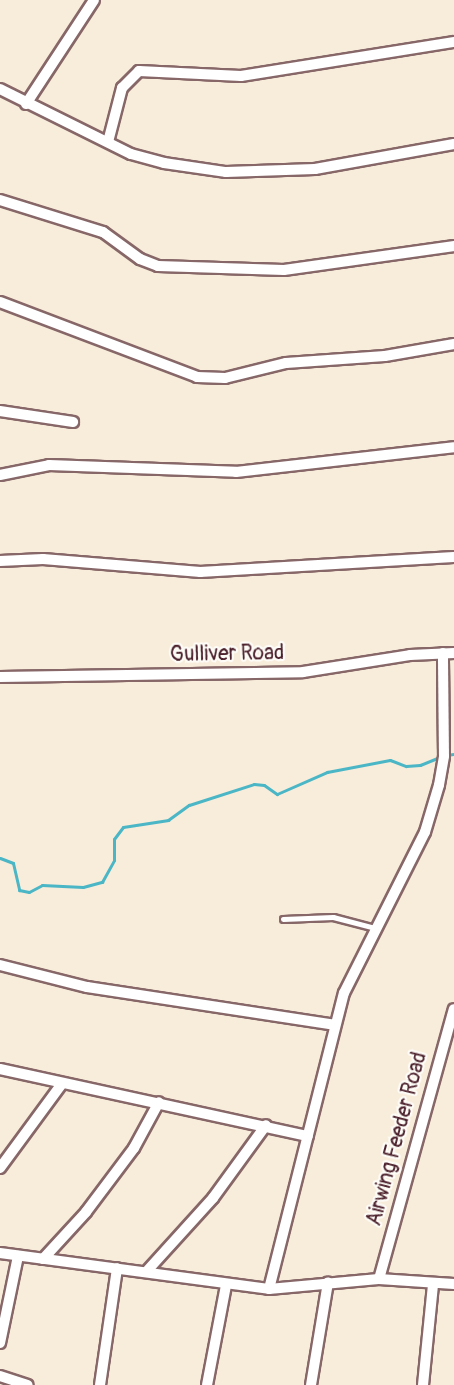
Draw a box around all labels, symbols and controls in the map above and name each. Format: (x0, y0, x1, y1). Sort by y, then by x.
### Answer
street label: Gulliver Road (170, 640, 284, 668)
street label: Airwing Feeder Road (362, 1049, 432, 1229)

